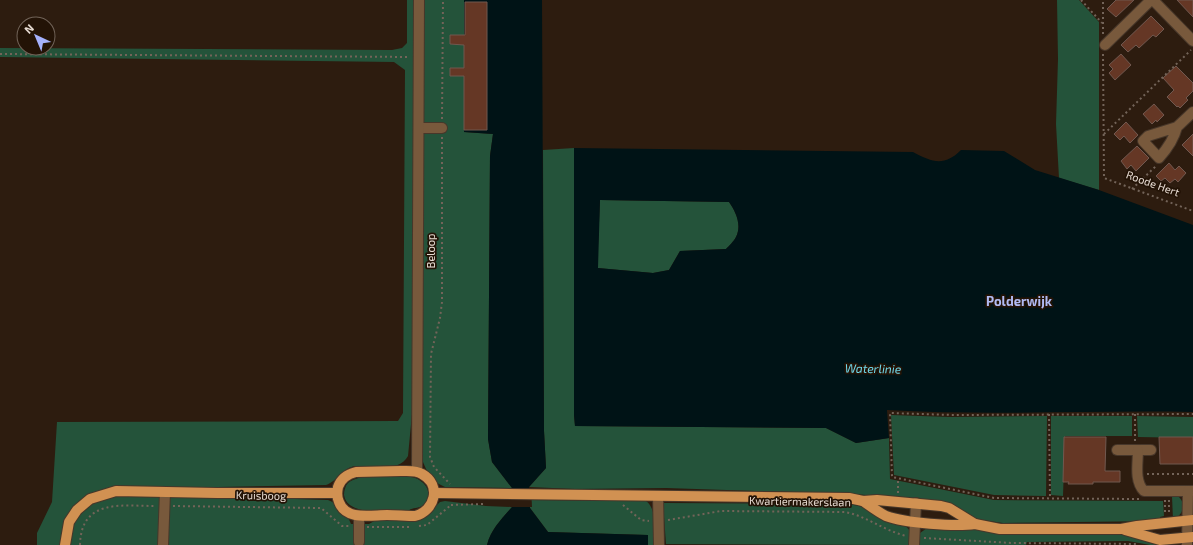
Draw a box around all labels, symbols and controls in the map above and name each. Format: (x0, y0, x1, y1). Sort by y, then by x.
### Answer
north arrow (16, 16, 56, 56)
text: N (21, 21, 36, 36)
street label: Roode Hert (1125, 167, 1181, 199)
street label: Beloop (424, 234, 437, 268)
district label: Polderwijk (986, 293, 1053, 309)
water label: Waterlinie (845, 361, 902, 376)
street label: Kruisboog (236, 488, 286, 502)
street label: Kwartiermakerslaan (749, 494, 851, 508)

